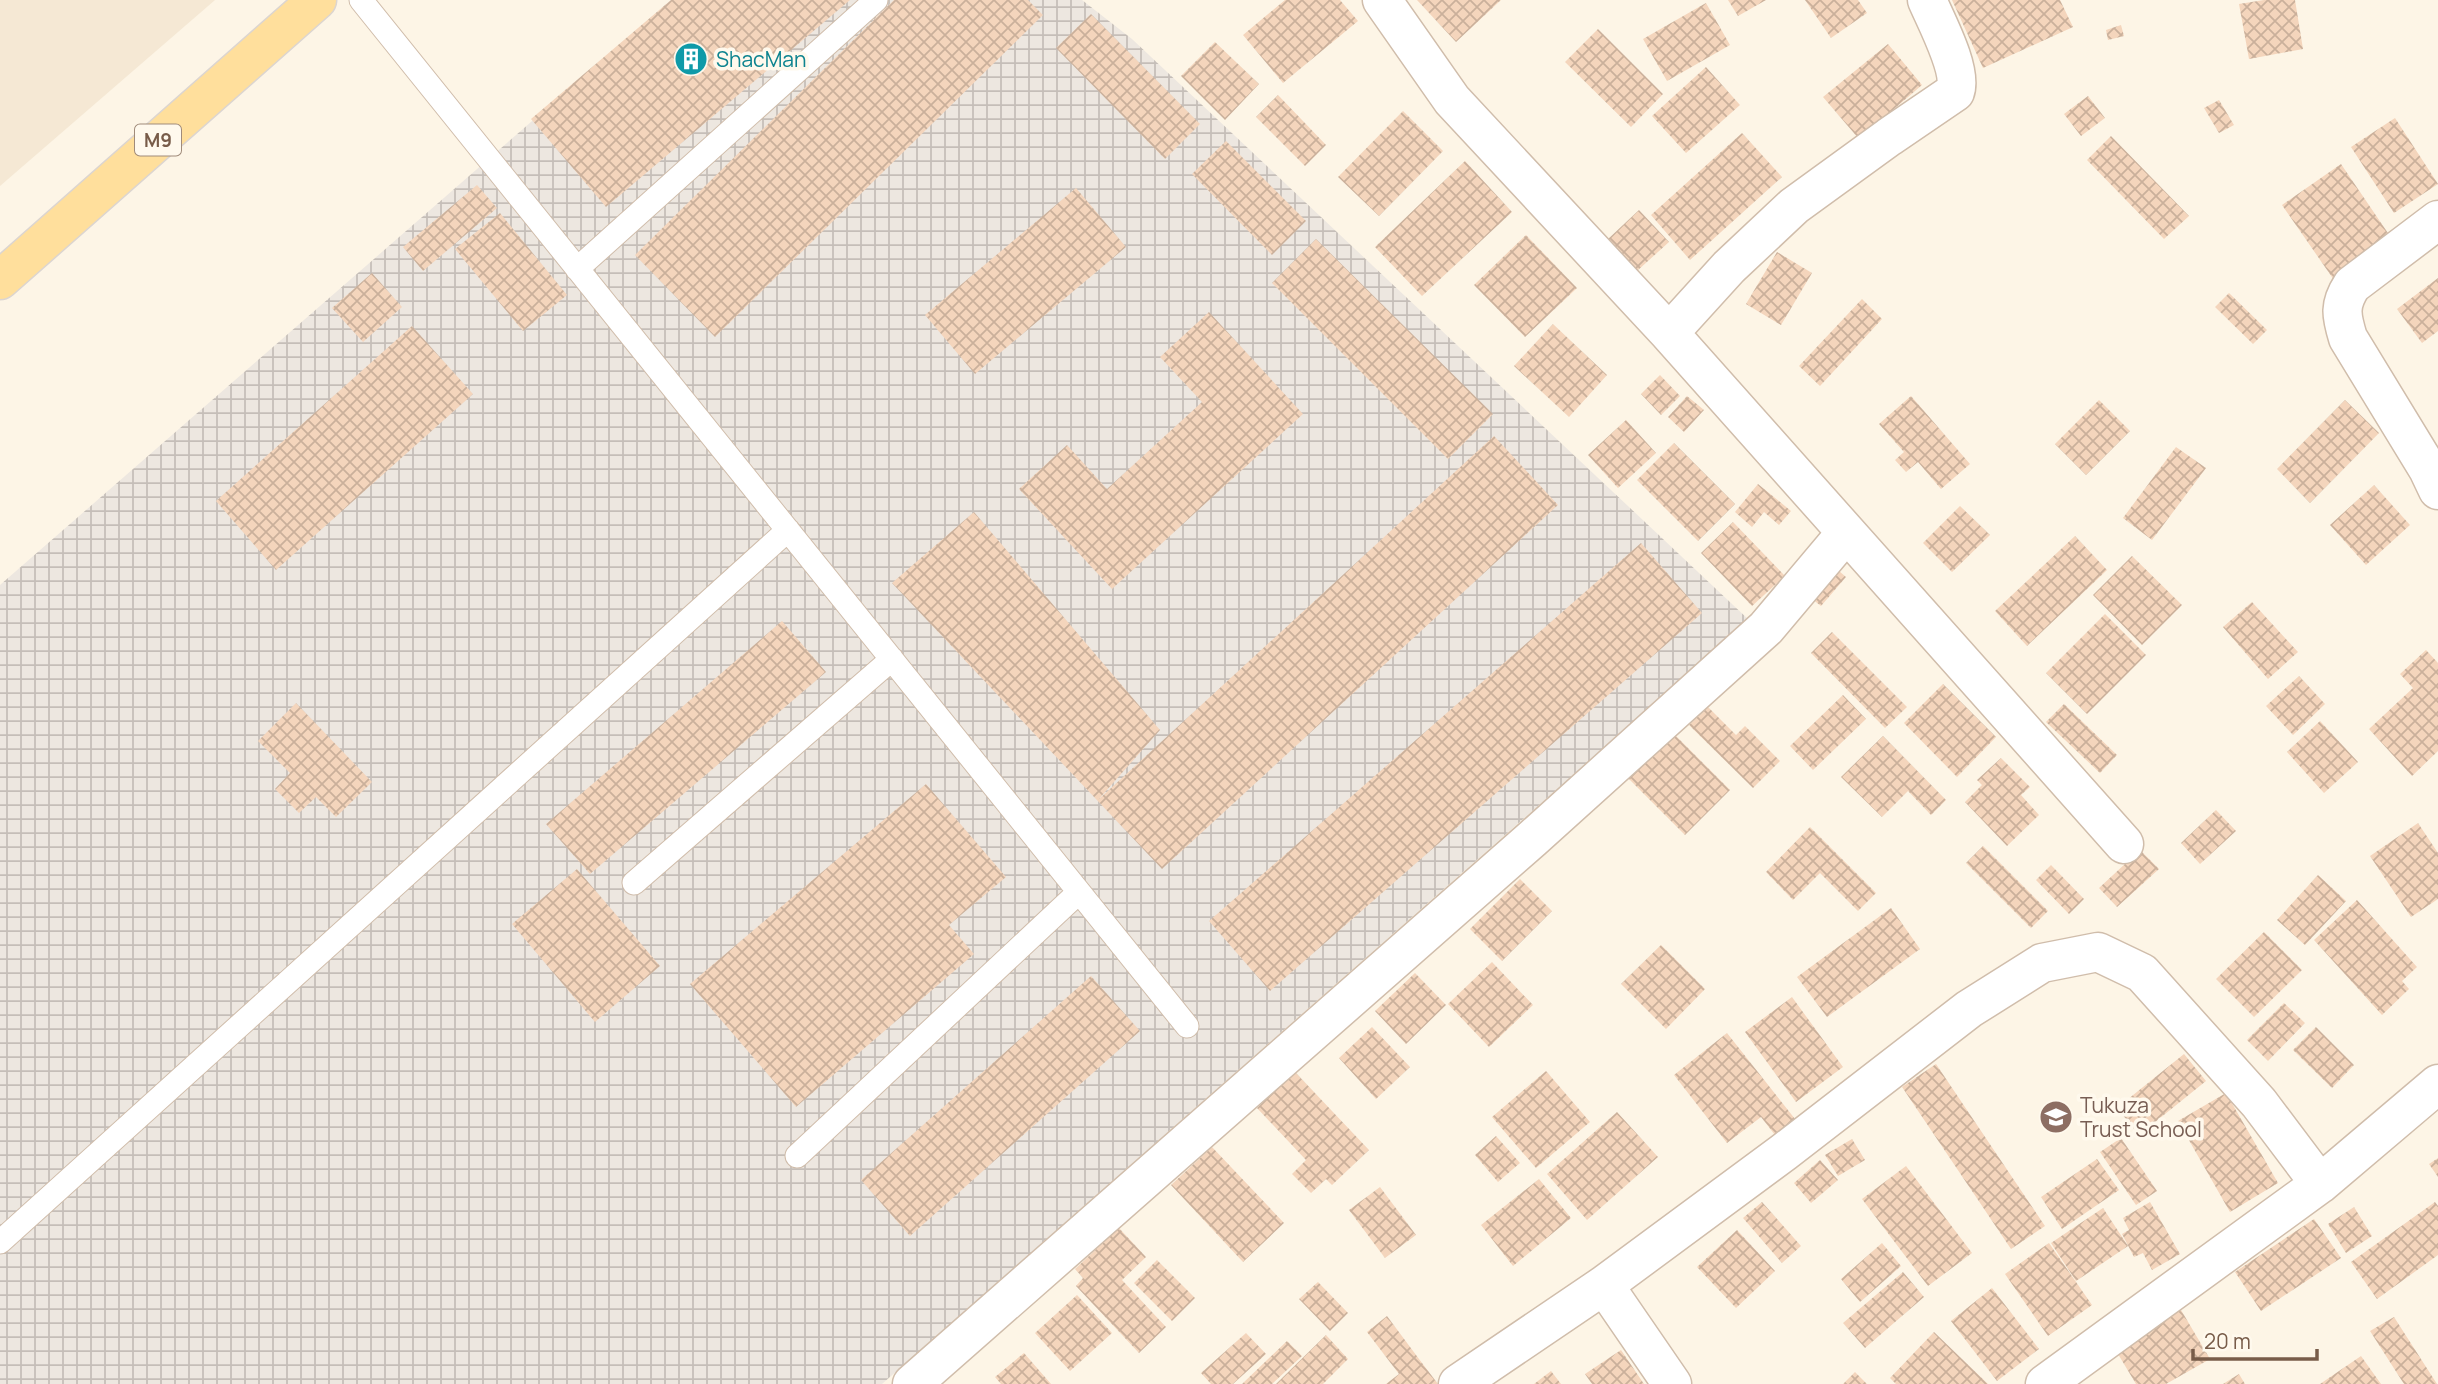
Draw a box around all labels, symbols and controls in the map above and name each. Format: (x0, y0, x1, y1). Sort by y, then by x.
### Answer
building icon: ShacMan (672, 40, 710, 78)
place label: ShacMan (716, 45, 807, 73)
road number: M9 (135, 124, 181, 156)
place label: Tukuza Trust School (2080, 1091, 2202, 1143)
school or university icon: Tukuza Trust School (2037, 1098, 2075, 1136)
scale bar (2193, 1318, 2317, 1362)
text: 20 m (2204, 1327, 2251, 1355)

